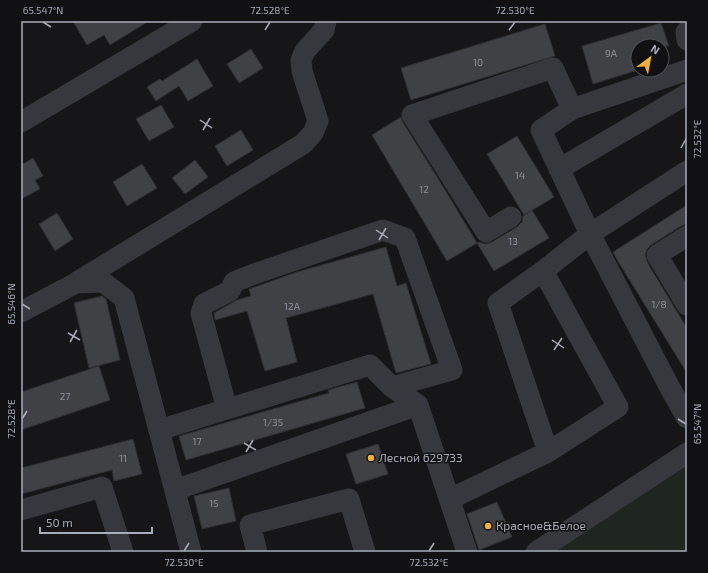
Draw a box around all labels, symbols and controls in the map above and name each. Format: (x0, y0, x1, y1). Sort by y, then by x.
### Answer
text: 65.547°N (23, 4, 63, 16)
text: 72.528°E (250, 4, 290, 16)
text: 72.530°E (495, 4, 535, 16)
north arrow (630, 38, 670, 78)
text: N (649, 41, 662, 57)
house number: 9А (605, 47, 618, 59)
house number: 10 (473, 56, 483, 68)
text: 72.532°E (691, 119, 703, 158)
house number: 14 (515, 169, 525, 181)
house number: 12 (419, 183, 429, 195)
house number: 13 (508, 235, 518, 247)
text: 65.546°N (5, 283, 17, 325)
house number: 1/8 (651, 298, 667, 310)
house number: 12А (284, 300, 301, 312)
house number: 27 (60, 390, 70, 402)
text: 72.528°E (5, 399, 17, 439)
text: 65.547°N (691, 404, 703, 444)
house number: 1/35 (263, 416, 283, 428)
house number: 17 (192, 435, 202, 447)
place label: Лесной 629733 (379, 450, 463, 464)
house number: 11 (119, 452, 127, 464)
marker: Лесной 629733 (366, 453, 376, 463)
house number: 15 (209, 497, 219, 509)
scale bar (40, 509, 152, 535)
text: 50 m (46, 515, 73, 529)
place label: Красное&Белое (496, 518, 586, 532)
marker: Красное&Белое (483, 521, 493, 531)
text: 72.530°E (164, 556, 204, 568)
text: 72.532°E (410, 556, 449, 568)

